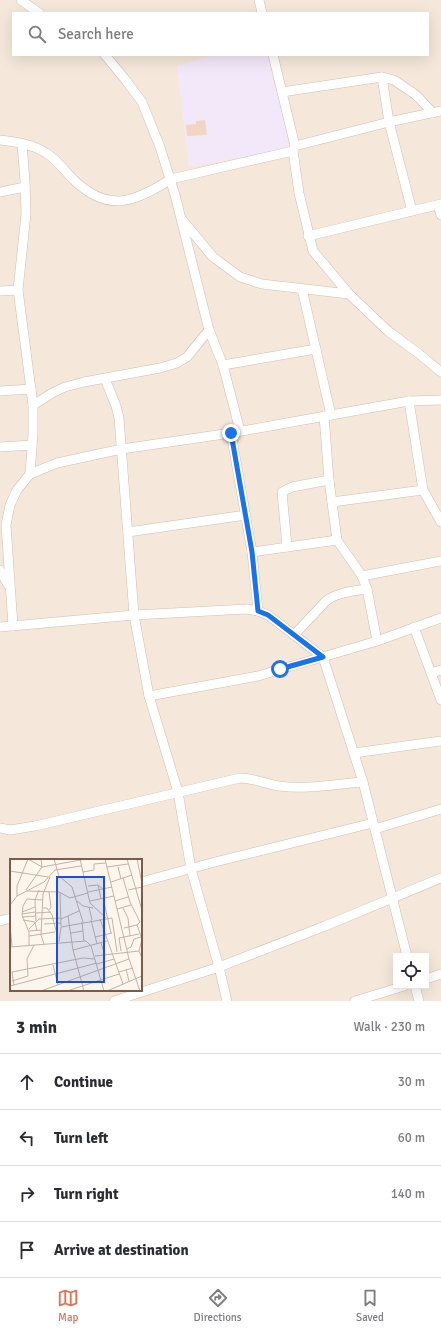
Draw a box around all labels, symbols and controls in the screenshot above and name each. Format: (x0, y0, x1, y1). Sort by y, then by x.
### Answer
search box (12, 12, 429, 56)
icon: search (26, 23, 48, 45)
text: Search here (58, 25, 134, 43)
route end (222, 424, 240, 442)
route start (271, 660, 289, 678)
inset map (10, 859, 142, 991)
map controls (393, 953, 429, 989)
button: locate (393, 953, 429, 989)
text: 3 min (16, 1017, 57, 1038)
text: Walk · 230 m (354, 1019, 425, 1035)
icon: ahead (16, 1071, 38, 1093)
text: Continue (54, 1073, 113, 1091)
text: 30 m (398, 1074, 425, 1090)
icon: left (16, 1127, 38, 1149)
text: Turn left (54, 1129, 108, 1147)
text: 60 m (398, 1130, 425, 1146)
icon: right (16, 1183, 38, 1205)
text: Turn right (54, 1185, 119, 1203)
text: 140 m (391, 1186, 425, 1202)
icon: arrive (16, 1239, 38, 1261)
text: Arrive at destination (54, 1241, 189, 1259)
tab: Map (57, 1287, 79, 1324)
tab: Directions (194, 1287, 242, 1324)
tab: Saved (356, 1287, 384, 1324)

